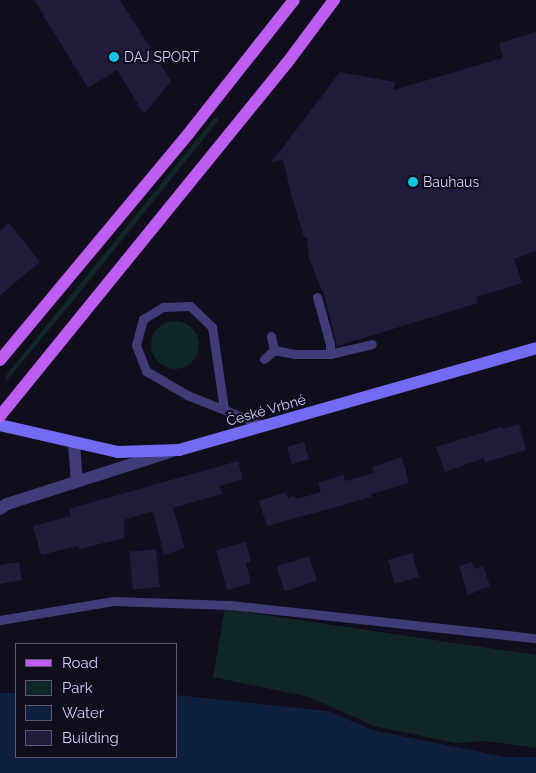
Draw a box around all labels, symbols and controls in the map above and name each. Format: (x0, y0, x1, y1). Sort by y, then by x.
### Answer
place label: DAJ SPORT (124, 49, 199, 65)
marker: DAJ SPORT (108, 51, 120, 63)
place label: Bauhaus (423, 174, 479, 190)
marker: Bauhaus (407, 176, 419, 188)
street label: České Vrbné (224, 391, 308, 429)
legend (15, 643, 178, 758)
text: Road (62, 654, 98, 672)
text: Park (62, 679, 93, 697)
text: Water (62, 704, 104, 722)
text: Building (62, 729, 119, 747)

